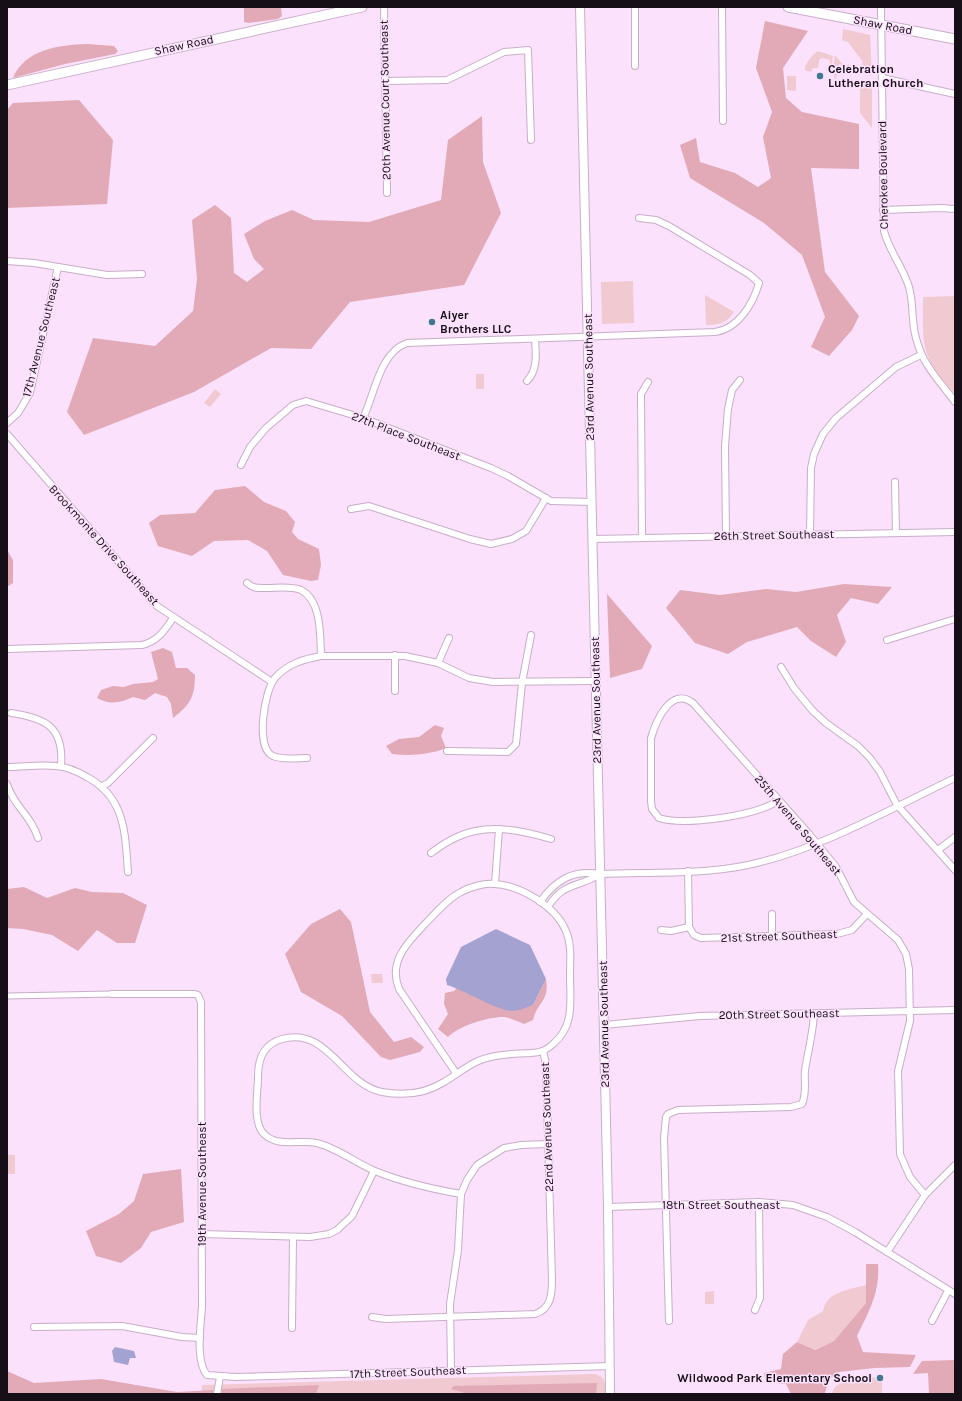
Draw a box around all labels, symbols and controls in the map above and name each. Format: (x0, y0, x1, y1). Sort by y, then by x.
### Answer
street label: Shaw Road (852, 12, 914, 38)
street label: 20th Avenue Court Southeast (377, 19, 393, 180)
street label: Shaw Road (153, 32, 215, 58)
place label: Celebration Lutheran Church (828, 62, 923, 90)
marker: Celebration Lutheran Church (815, 71, 825, 81)
street label: Cherokee Boulevard (875, 121, 891, 229)
street label: 17th Avenue Southeast (19, 275, 63, 398)
place label: Aiyer Brothers LLC (440, 308, 512, 336)
street label: 23rd Avenue Southeast (581, 313, 597, 441)
marker: Aiyer Brothers LLC (427, 317, 437, 327)
street label: 27th Place Southeast (350, 409, 463, 463)
street label: Brookmonte Drive Southeast (46, 482, 162, 609)
street label: 26th Street Southeast (714, 527, 835, 543)
street label: 23rd Avenue Southeast (588, 636, 604, 764)
street label: 25th Avenue Southeast (752, 772, 845, 879)
street label: 21st Street Southeast (720, 927, 838, 945)
street label: 23rd Avenue Southeast (596, 960, 612, 1088)
street label: 20th Street Southeast (718, 1006, 840, 1022)
street label: 22nd Avenue Southeast (538, 1061, 556, 1192)
street label: 19th Avenue Southeast (195, 1121, 209, 1246)
street label: 18th Street Southeast (662, 1198, 781, 1212)
street label: 17th Street Southeast (350, 1363, 467, 1381)
place label: Wildwood Park Elementary School (677, 1371, 872, 1385)
marker: Wildwood Park Elementary School (875, 1373, 885, 1383)

